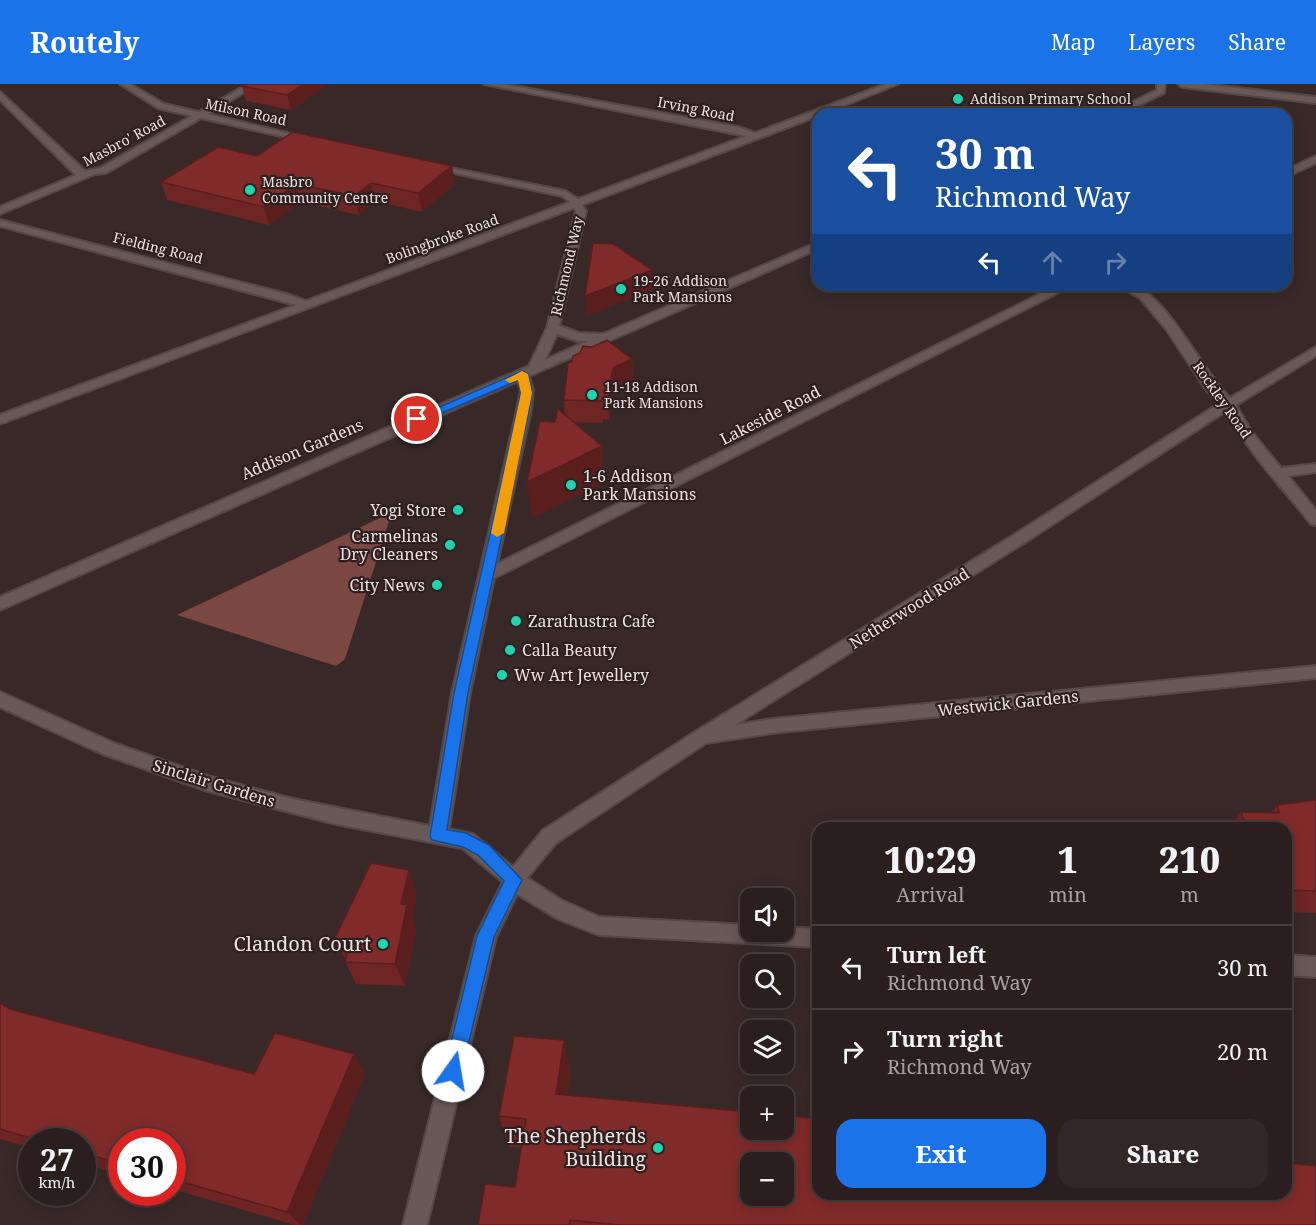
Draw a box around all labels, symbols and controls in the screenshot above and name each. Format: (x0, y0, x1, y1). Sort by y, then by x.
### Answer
text: Routely (30, 23, 139, 61)
text: Map (1051, 28, 1095, 56)
text: Layers (1128, 28, 1195, 56)
text: Share (1228, 28, 1286, 56)
place label: Addison Primary School (970, 89, 1132, 108)
street label: Irving Road (656, 92, 737, 125)
marker: Addison Primary School (951, 92, 965, 106)
street label: Milson Road (204, 94, 289, 129)
street label: Masbro' Road (79, 111, 169, 170)
text: 30 m (935, 124, 1035, 181)
icon: left (836, 132, 914, 210)
place label: Masbro Community Centre (262, 172, 388, 207)
text: Richmond Way (935, 178, 1130, 215)
marker: Masbro Community Centre (243, 183, 257, 197)
street label: Bolingbroke Road (383, 209, 501, 268)
street label: Richmond Way (546, 214, 587, 317)
street label: Fielding Road (111, 227, 205, 268)
icon: left (973, 246, 1006, 279)
icon: ahead (1036, 246, 1069, 279)
icon: right (1099, 246, 1132, 279)
place label: 19-26 Addison Park Mansions (633, 271, 732, 306)
marker: 19-26 Addison Park Mansions (614, 282, 628, 296)
street label: Rockley Road (1189, 358, 1256, 442)
place label: 11-18 Addison Park Mansions (604, 377, 703, 412)
street label: Lakeside Road (716, 380, 824, 450)
marker: 11-18 Addison Park Mansions (585, 388, 599, 402)
pin (391, 393, 442, 444)
icon: arrive (400, 402, 433, 435)
street label: Addison Gardens (238, 413, 366, 485)
place label: 1-6 Addison Park Mansions (583, 465, 696, 505)
marker: 1-6 Addison Park Mansions (564, 478, 578, 492)
place label: Yogi Store (369, 499, 446, 521)
marker: Yogi Store (451, 503, 465, 517)
place label: Carmelinas Dry Cleaners (340, 525, 438, 565)
marker: Carmelinas Dry Cleaners (443, 538, 457, 552)
street label: Netherwood Road (845, 562, 973, 654)
place label: City News (349, 574, 425, 596)
marker: City News (430, 578, 444, 592)
place label: Zarathustra Cafe (528, 610, 655, 632)
marker: Zarathustra Cafe (509, 614, 523, 628)
place label: Calla Beauty (522, 639, 618, 661)
marker: Calla Beauty (503, 643, 517, 657)
place label: Ww Art Jewellery (514, 664, 650, 686)
marker: Ww Art Jewellery (495, 668, 509, 682)
street label: Westwick Gardens (937, 685, 1079, 721)
street label: Sinclair Gardens (150, 754, 278, 812)
text: 10:29 (884, 835, 977, 884)
text: 1 (1058, 835, 1078, 884)
text: 210 (1159, 835, 1220, 884)
text: Arrival (896, 881, 965, 908)
text: min (1049, 881, 1087, 908)
text: m (1180, 881, 1199, 908)
map controls (740, 888, 794, 1206)
button: sound (740, 888, 794, 942)
place label: Clandon Court (233, 930, 371, 957)
marker: Clandon Court (376, 937, 390, 951)
text: Turn left (887, 939, 986, 969)
icon: left (836, 951, 869, 984)
text: 30 m (1217, 952, 1268, 982)
button: search (740, 954, 794, 1008)
text: Richmond Way (887, 969, 1032, 996)
button: layers (740, 1020, 794, 1074)
text: Turn right (887, 1023, 1003, 1053)
icon: right (836, 1035, 869, 1068)
text: 20 m (1217, 1036, 1268, 1066)
position arrow (421, 1039, 485, 1103)
text: Richmond Way (887, 1053, 1032, 1080)
button: + (740, 1086, 794, 1140)
button: Exit (836, 1119, 1046, 1188)
button: Share (1058, 1119, 1268, 1188)
place label: The Shepherds Building (504, 1122, 646, 1172)
speed limit sign: 30 (108, 1128, 186, 1206)
text: 27 (40, 1139, 74, 1180)
marker: The Shepherds Building (651, 1141, 665, 1155)
button: − (740, 1152, 794, 1206)
text: km/h (39, 1172, 75, 1192)

